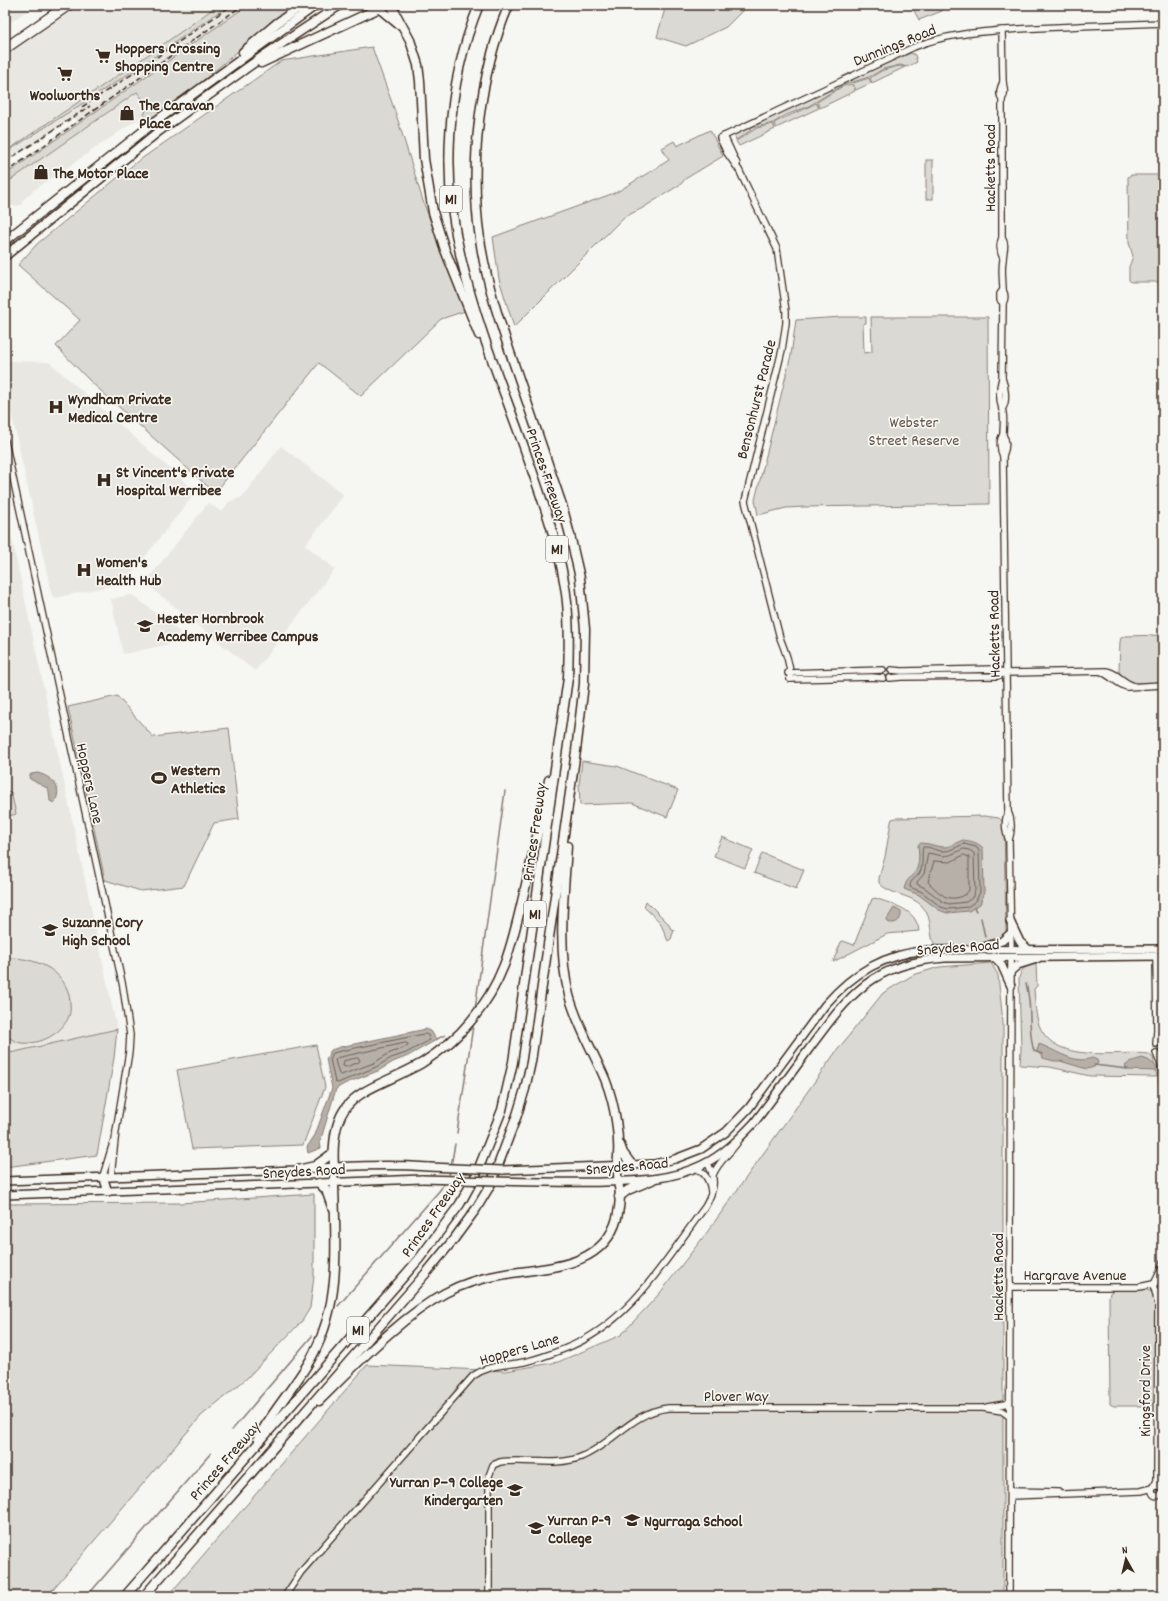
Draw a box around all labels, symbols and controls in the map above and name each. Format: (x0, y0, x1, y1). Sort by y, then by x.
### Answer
street label: Dunnings Road (850, 19, 940, 73)
place label: Hoppers Crossing Shopping Centre (115, 38, 220, 79)
supermarket icon: Hoppers Crossing Shopping Centre (94, 47, 112, 65)
supermarket icon: Woolworths (56, 65, 74, 83)
place label: Woolworths (30, 85, 101, 108)
place label: The Caravan Place (139, 95, 214, 136)
shop icon: The Caravan Place (118, 104, 136, 122)
street label: Hacketts Road (980, 124, 1003, 212)
shop icon: The Motor Place (32, 163, 50, 181)
place label: The Motor Place (53, 163, 149, 186)
road number: M1 (440, 186, 462, 212)
street label: Bensonhurst Parade (731, 337, 783, 462)
place label: Wyndham Private Medical Centre (68, 389, 171, 430)
hospital icon: Wyndham Private Medical Centre (47, 398, 65, 416)
park label: Webster Street Reserve (869, 412, 959, 453)
street label: Princes Freeway (519, 425, 573, 527)
place label: St Vincent's Private Hospital Werribee (116, 462, 234, 503)
hospital icon: St Vincent's Private Hospital Werribee (95, 471, 113, 489)
road number: M1 (546, 536, 568, 562)
place label: Women's Health Hub (96, 552, 162, 593)
hospital icon: Women's Health Hub (75, 561, 93, 579)
street label: Hacketts Road (983, 590, 1008, 678)
place label: Hester Hornbrook Academy Werribee Campus (157, 608, 319, 649)
school or university icon: Hester Hornbrook Academy Werribee Campus (136, 617, 154, 635)
street label: Hoppers Lane (69, 741, 108, 826)
place label: Western Athletics (171, 760, 226, 801)
sports icon: Western Athletics (150, 769, 168, 787)
street label: Princes Freeway (517, 781, 554, 883)
road number: M1 (524, 901, 546, 927)
place label: Suzanne Cory High School (62, 912, 144, 953)
school or university icon: Suzanne Cory High School (41, 921, 59, 939)
street label: Sneydes Road (916, 934, 1000, 963)
street label: Sneydes Road (585, 1152, 669, 1183)
street label: Sneydes Road (262, 1159, 346, 1186)
street label: Princes Freeway (396, 1168, 472, 1263)
street label: Hacketts Road (988, 1233, 1011, 1321)
street label: Hargrave Avenue (1023, 1265, 1127, 1288)
road number: M1 (347, 1317, 369, 1343)
street label: Hoppers Lane (477, 1328, 562, 1373)
street label: Kingsford Drive (1135, 1345, 1158, 1437)
street label: Plover Way (704, 1386, 769, 1409)
street label: Princes Freeway (185, 1416, 267, 1506)
place label: Yurran P–9 College Kindergarten (389, 1472, 503, 1513)
school or university icon: Yurran P–9 College Kindergarten (506, 1481, 524, 1499)
place label: Yurran P-9 College (547, 1510, 611, 1551)
school or university icon: Ngurraga School (623, 1511, 641, 1529)
place label: Ngurraga School (644, 1511, 742, 1534)
school or university icon: Yurran P-9 College (527, 1519, 545, 1537)
north arrow (1106, 1539, 1146, 1579)
text: N (1121, 1543, 1129, 1559)

